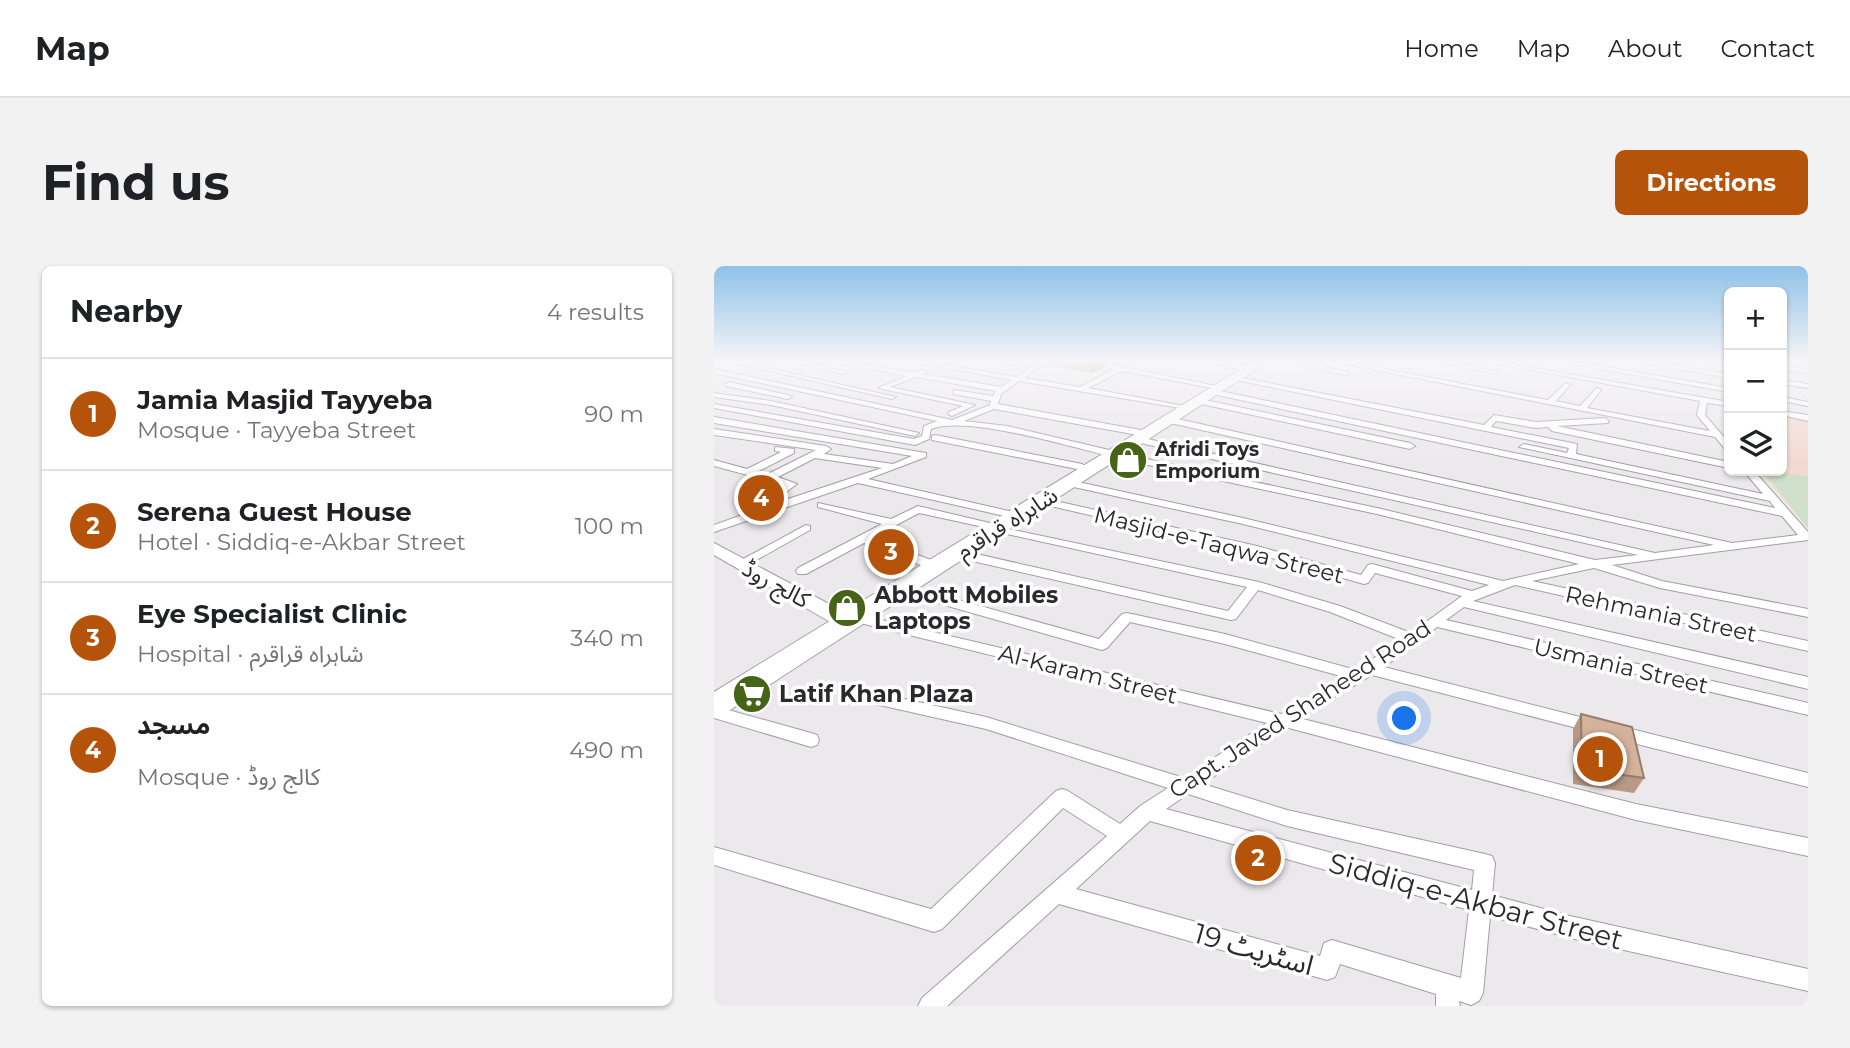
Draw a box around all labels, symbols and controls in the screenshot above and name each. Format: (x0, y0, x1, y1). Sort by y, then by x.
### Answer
text: Map (35, 28, 110, 68)
text: Home (1404, 34, 1479, 63)
text: Map (1517, 34, 1570, 63)
text: About (1608, 34, 1682, 63)
text: Contact (1720, 34, 1815, 63)
button: Directions (1615, 150, 1808, 215)
text: Find us (42, 153, 230, 212)
map controls (1724, 287, 1787, 476)
button: + (1724, 287, 1787, 350)
text: Nearby (70, 293, 182, 330)
text: 4 results (547, 298, 644, 326)
button: − (1724, 350, 1787, 413)
text: Jamia Masjid Tayyeba (137, 384, 433, 416)
text: 1 (88, 400, 98, 428)
text: 90 m (584, 400, 644, 428)
button: layers (1724, 413, 1787, 476)
text: Mosque · Tayyeba Street (137, 416, 416, 444)
place label: Afridi Toys Emporium (1154, 438, 1260, 483)
shop icon: Afridi Toys Emporium (1107, 439, 1149, 481)
pin: 4 (738, 472, 784, 524)
street label: شاہراہ قراقرم (951, 481, 1065, 569)
text: Serena Guest House (137, 496, 412, 528)
street label: Masjid-e-Taqwa Street (1091, 500, 1347, 590)
text: 2 (86, 512, 100, 540)
text: 100 m (575, 512, 644, 540)
pin: 3 (868, 526, 914, 578)
text: Hotel · Siddiq-e-Akbar Street (137, 528, 466, 556)
street label: کالج روڈ (736, 554, 815, 617)
street label: Rehmania Street (1563, 580, 1759, 648)
place label: Abbott Mobiles Laptops (873, 581, 1058, 635)
shop icon: Abbott Mobiles Laptops (826, 587, 868, 629)
text: Eye Specialist Clinic (137, 598, 407, 630)
street label: Capt. Javed Shaheed Road (1164, 614, 1436, 804)
text: 3 (86, 624, 100, 652)
text: 340 m (570, 624, 644, 652)
street label: Usmania Street (1531, 632, 1711, 700)
street label: Al-Karam Street (996, 638, 1180, 710)
text: Hospital · شاہراہ قراقرم (137, 640, 364, 668)
supermarket icon: Latif Khan Plaza (731, 673, 773, 715)
place label: Latif Khan Plaza (779, 680, 974, 708)
your location (1387, 701, 1421, 735)
text: مسجد (137, 709, 210, 741)
pin: 1 (1577, 733, 1623, 785)
text: 4 (85, 736, 101, 764)
text: 490 m (569, 736, 644, 764)
text: Mosque · کالج روڈ (137, 763, 320, 791)
pin: 2 (1235, 832, 1281, 884)
street label: Siddiq-e-Akbar Street (1325, 845, 1627, 957)
street label: اسٹریٹ 19 (1190, 916, 1318, 982)

